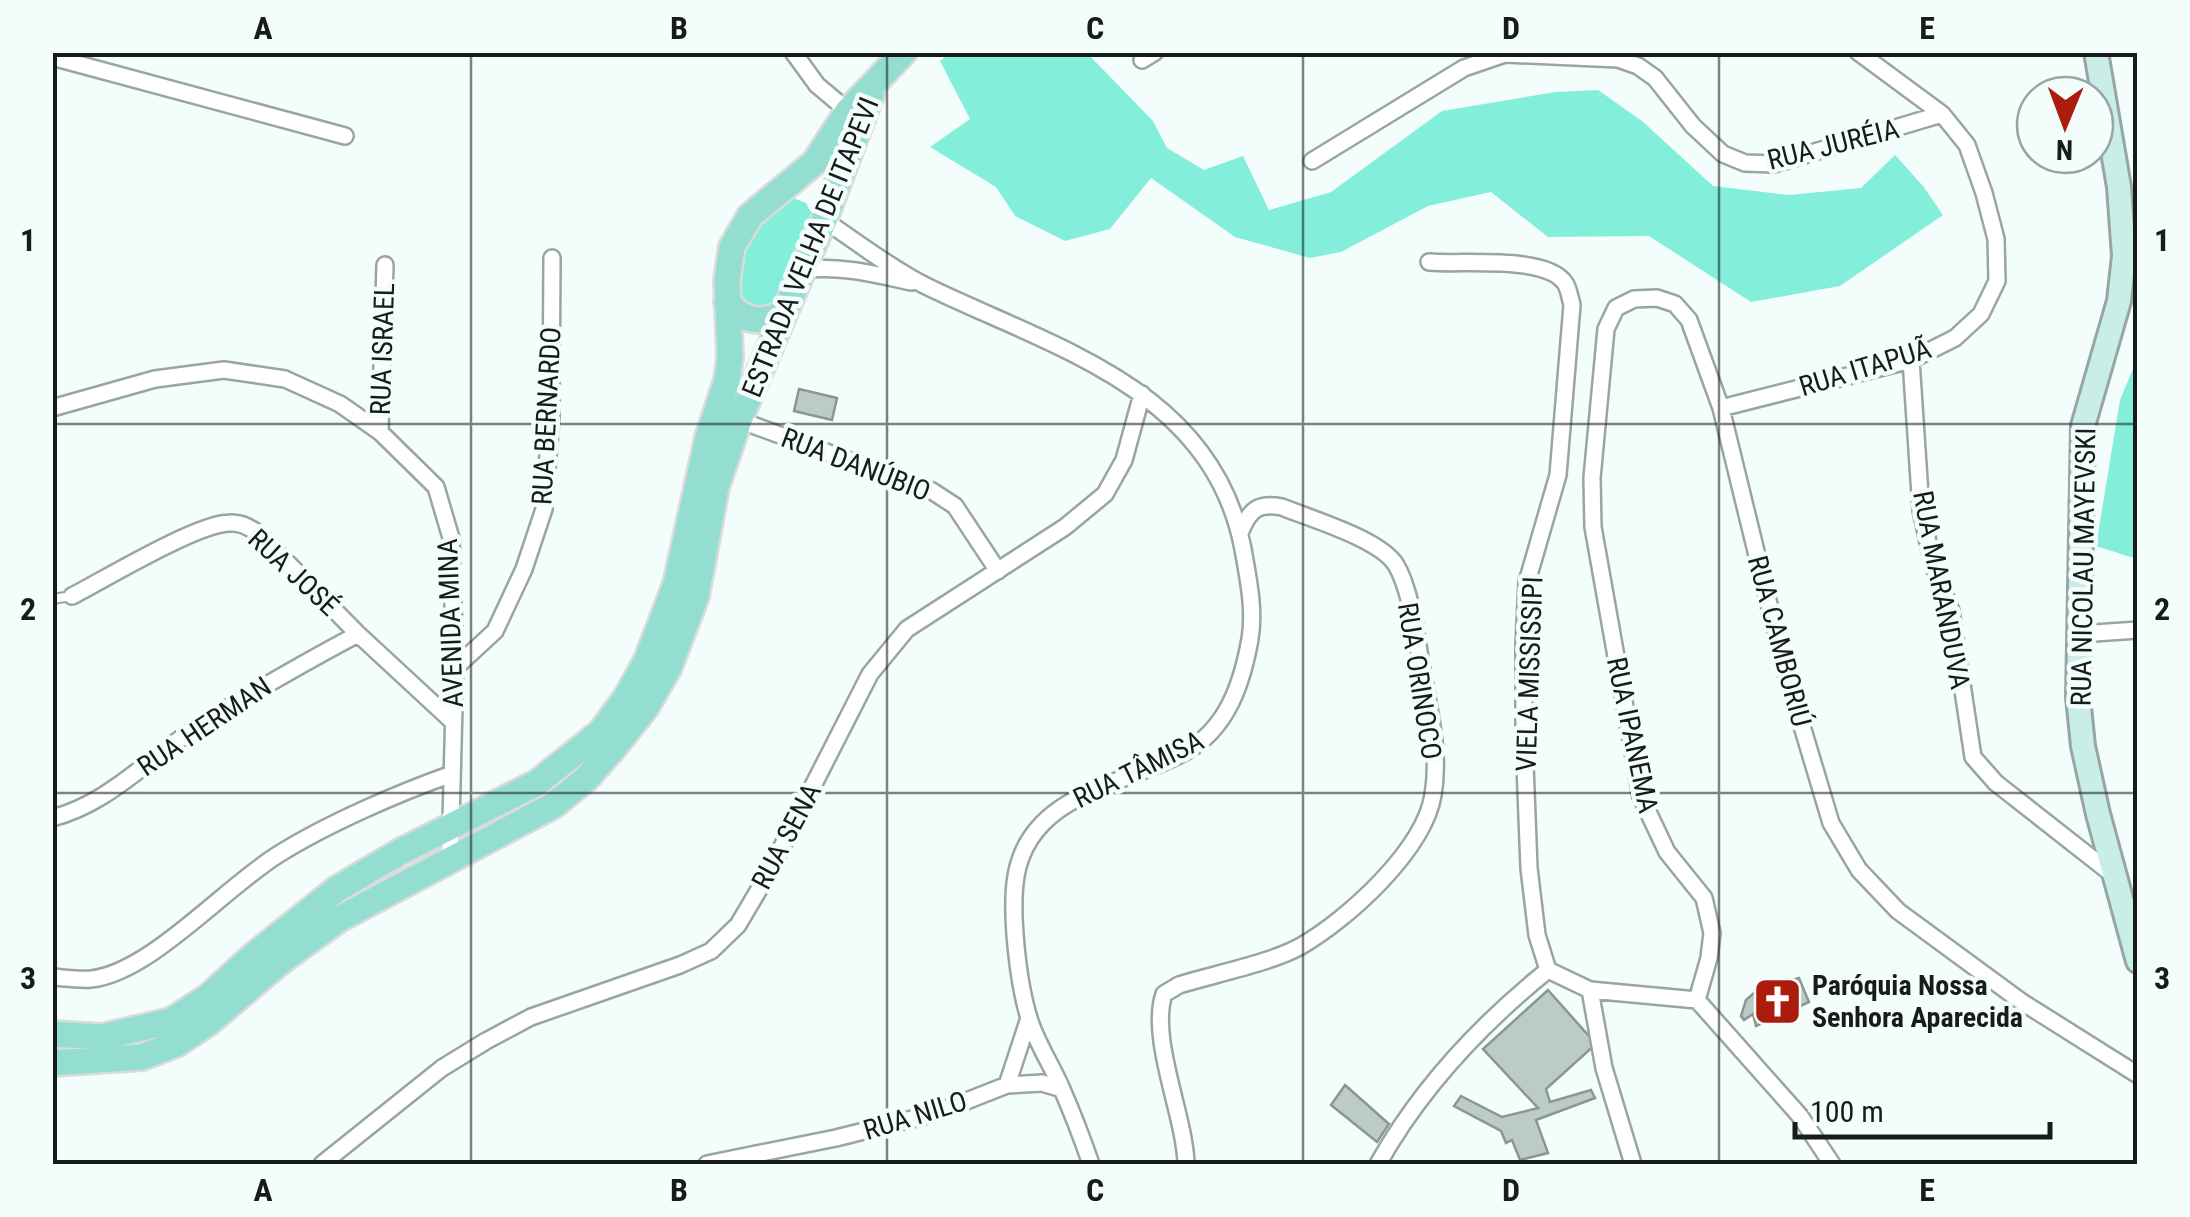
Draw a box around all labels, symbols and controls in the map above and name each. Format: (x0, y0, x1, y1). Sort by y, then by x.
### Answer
text: A (253, 9, 273, 47)
text: B (670, 9, 688, 47)
text: C (1086, 9, 1104, 47)
text: D (1502, 9, 1520, 47)
text: E (1919, 9, 1935, 47)
north arrow (2015, 75, 2115, 175)
street label: ESTRADA VELHA DE ITAPEVI (735, 93, 886, 402)
street label: RUA JURÉIA (1764, 112, 1902, 177)
text: N (2056, 133, 2073, 166)
text: 1 (20, 221, 36, 259)
text: 1 (2154, 221, 2170, 259)
street label: RUA ISRAEL (364, 282, 401, 416)
street label: RUA BERNARDO (525, 326, 568, 506)
street label: RUA ITAPUÃ (1795, 332, 1935, 403)
street label: RUA DANÚBIO (777, 421, 935, 508)
street label: RUA NICOLAU MAYEVSKI (2065, 427, 2102, 707)
street label: RUA MARANDUVA (1906, 488, 1977, 692)
street label: RUA JOSÉ (242, 522, 346, 623)
street label: AVENIDA MINA (431, 538, 470, 708)
street label: RUA CAMBORIÚ (1741, 552, 1818, 730)
street label: VIELA MISSISSIPI (1510, 576, 1549, 772)
text: 2 (20, 590, 36, 628)
text: 2 (2154, 590, 2170, 628)
street label: RUA ORINOCO (1391, 600, 1448, 762)
street label: RUA IPANEMA (1600, 654, 1665, 816)
street label: RUA HERMAN (131, 670, 277, 783)
street label: RUA TÂMISA (1068, 724, 1209, 815)
street label: RUA SENA (745, 778, 828, 895)
text: 3 (20, 959, 36, 997)
text: 3 (2154, 959, 2170, 997)
place label: Paróquia Nossa Senhora Aparecida (1812, 969, 2023, 1034)
church icon: Paróquia Nossa Senhora Aparecida (1751, 975, 1803, 1027)
scale bar (1795, 1077, 2050, 1139)
street label: RUA NILO (859, 1084, 971, 1147)
text: 100 m (1810, 1094, 1884, 1129)
text: A (253, 1171, 273, 1209)
text: B (670, 1171, 688, 1209)
text: C (1086, 1171, 1104, 1209)
text: D (1502, 1171, 1520, 1209)
text: E (1919, 1171, 1935, 1209)

